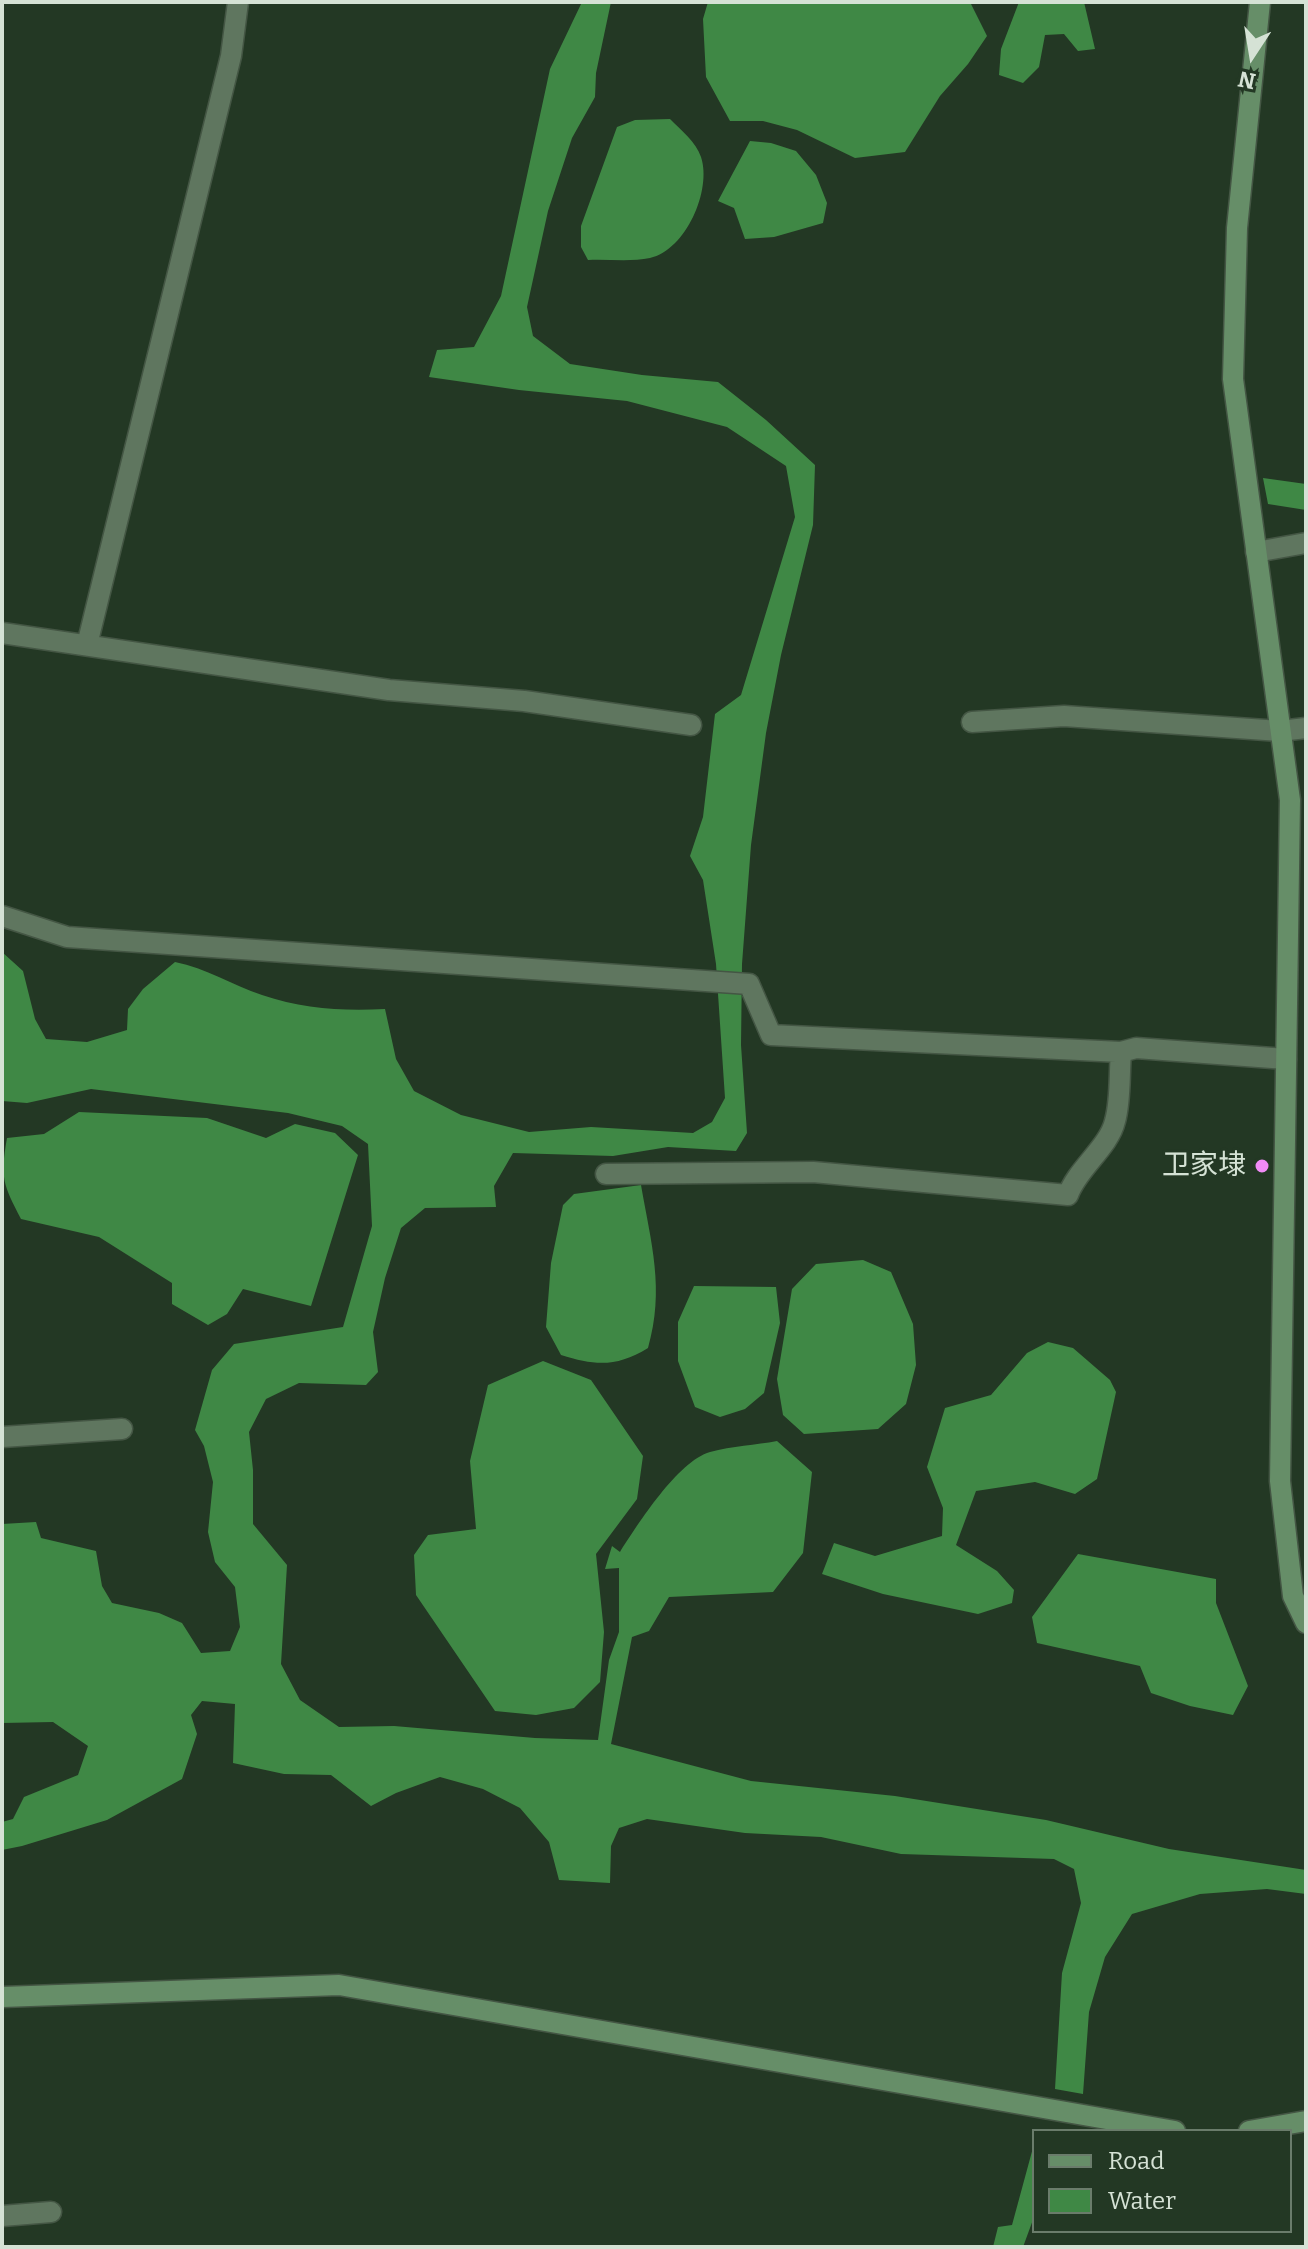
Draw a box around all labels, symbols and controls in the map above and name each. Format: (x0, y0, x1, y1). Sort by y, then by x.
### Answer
north arrow (1212, 16, 1292, 96)
text: N (1236, 65, 1258, 95)
place label: 卫家埭 (1162, 1149, 1246, 1183)
marker: 卫家埭 (1253, 1157, 1271, 1175)
legend (1032, 2129, 1292, 2233)
text: Road (1108, 2147, 1164, 2175)
text: Water (1108, 2187, 1176, 2215)

